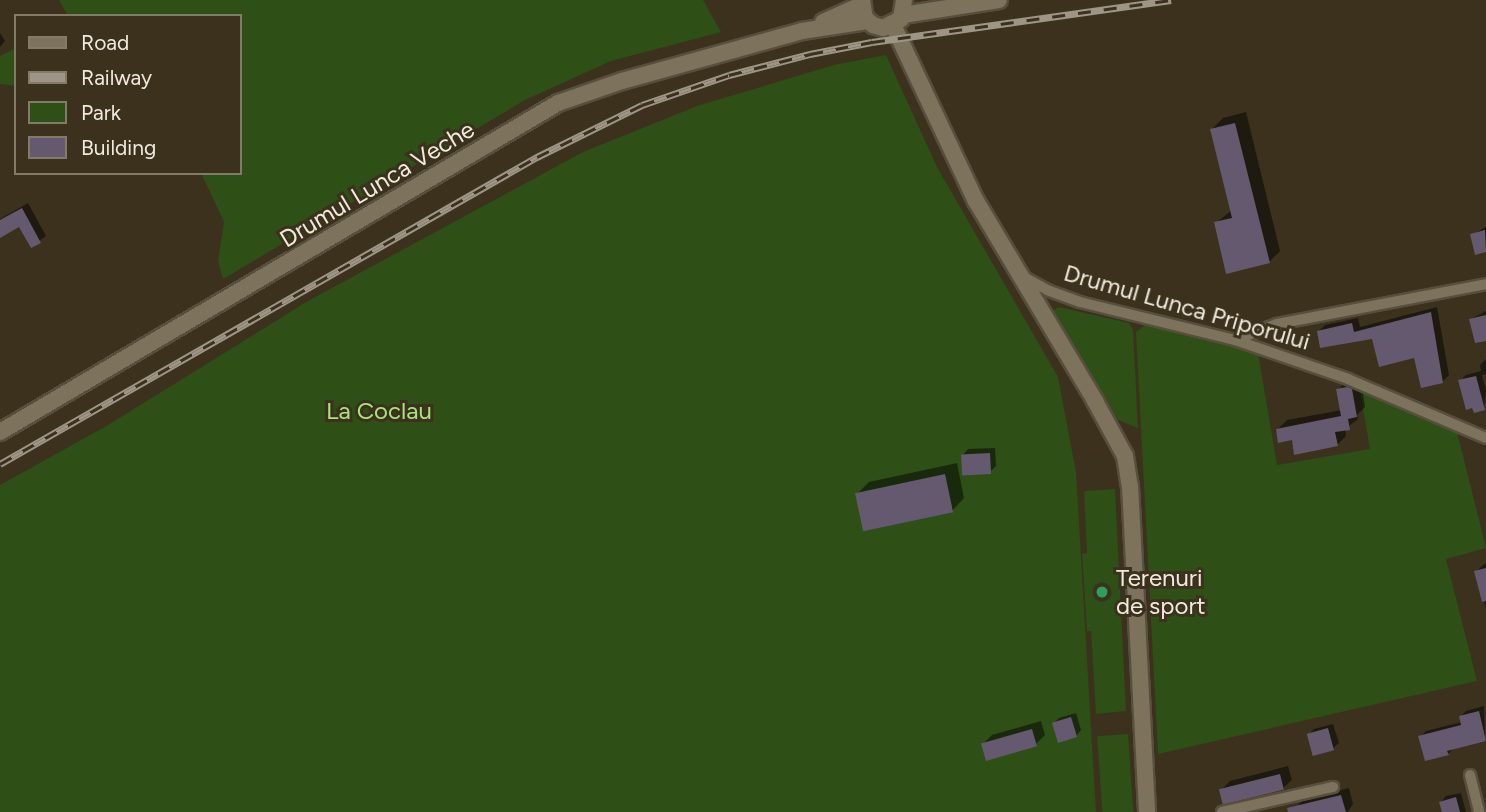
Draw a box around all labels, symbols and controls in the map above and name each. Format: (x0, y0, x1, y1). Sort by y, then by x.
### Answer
legend (14, 14, 242, 175)
text: Road (81, 30, 129, 55)
text: Railway (81, 65, 152, 90)
text: Park (81, 100, 121, 125)
street label: Drumul Lunca Veche (275, 115, 479, 253)
text: Building (81, 135, 156, 160)
street label: Drumul Lunca Priporului (1061, 258, 1313, 356)
park label: La Coclau (326, 397, 432, 425)
place label: Terenuri de sport (1116, 564, 1206, 620)
marker: Terenuri de sport (1094, 584, 1110, 600)

